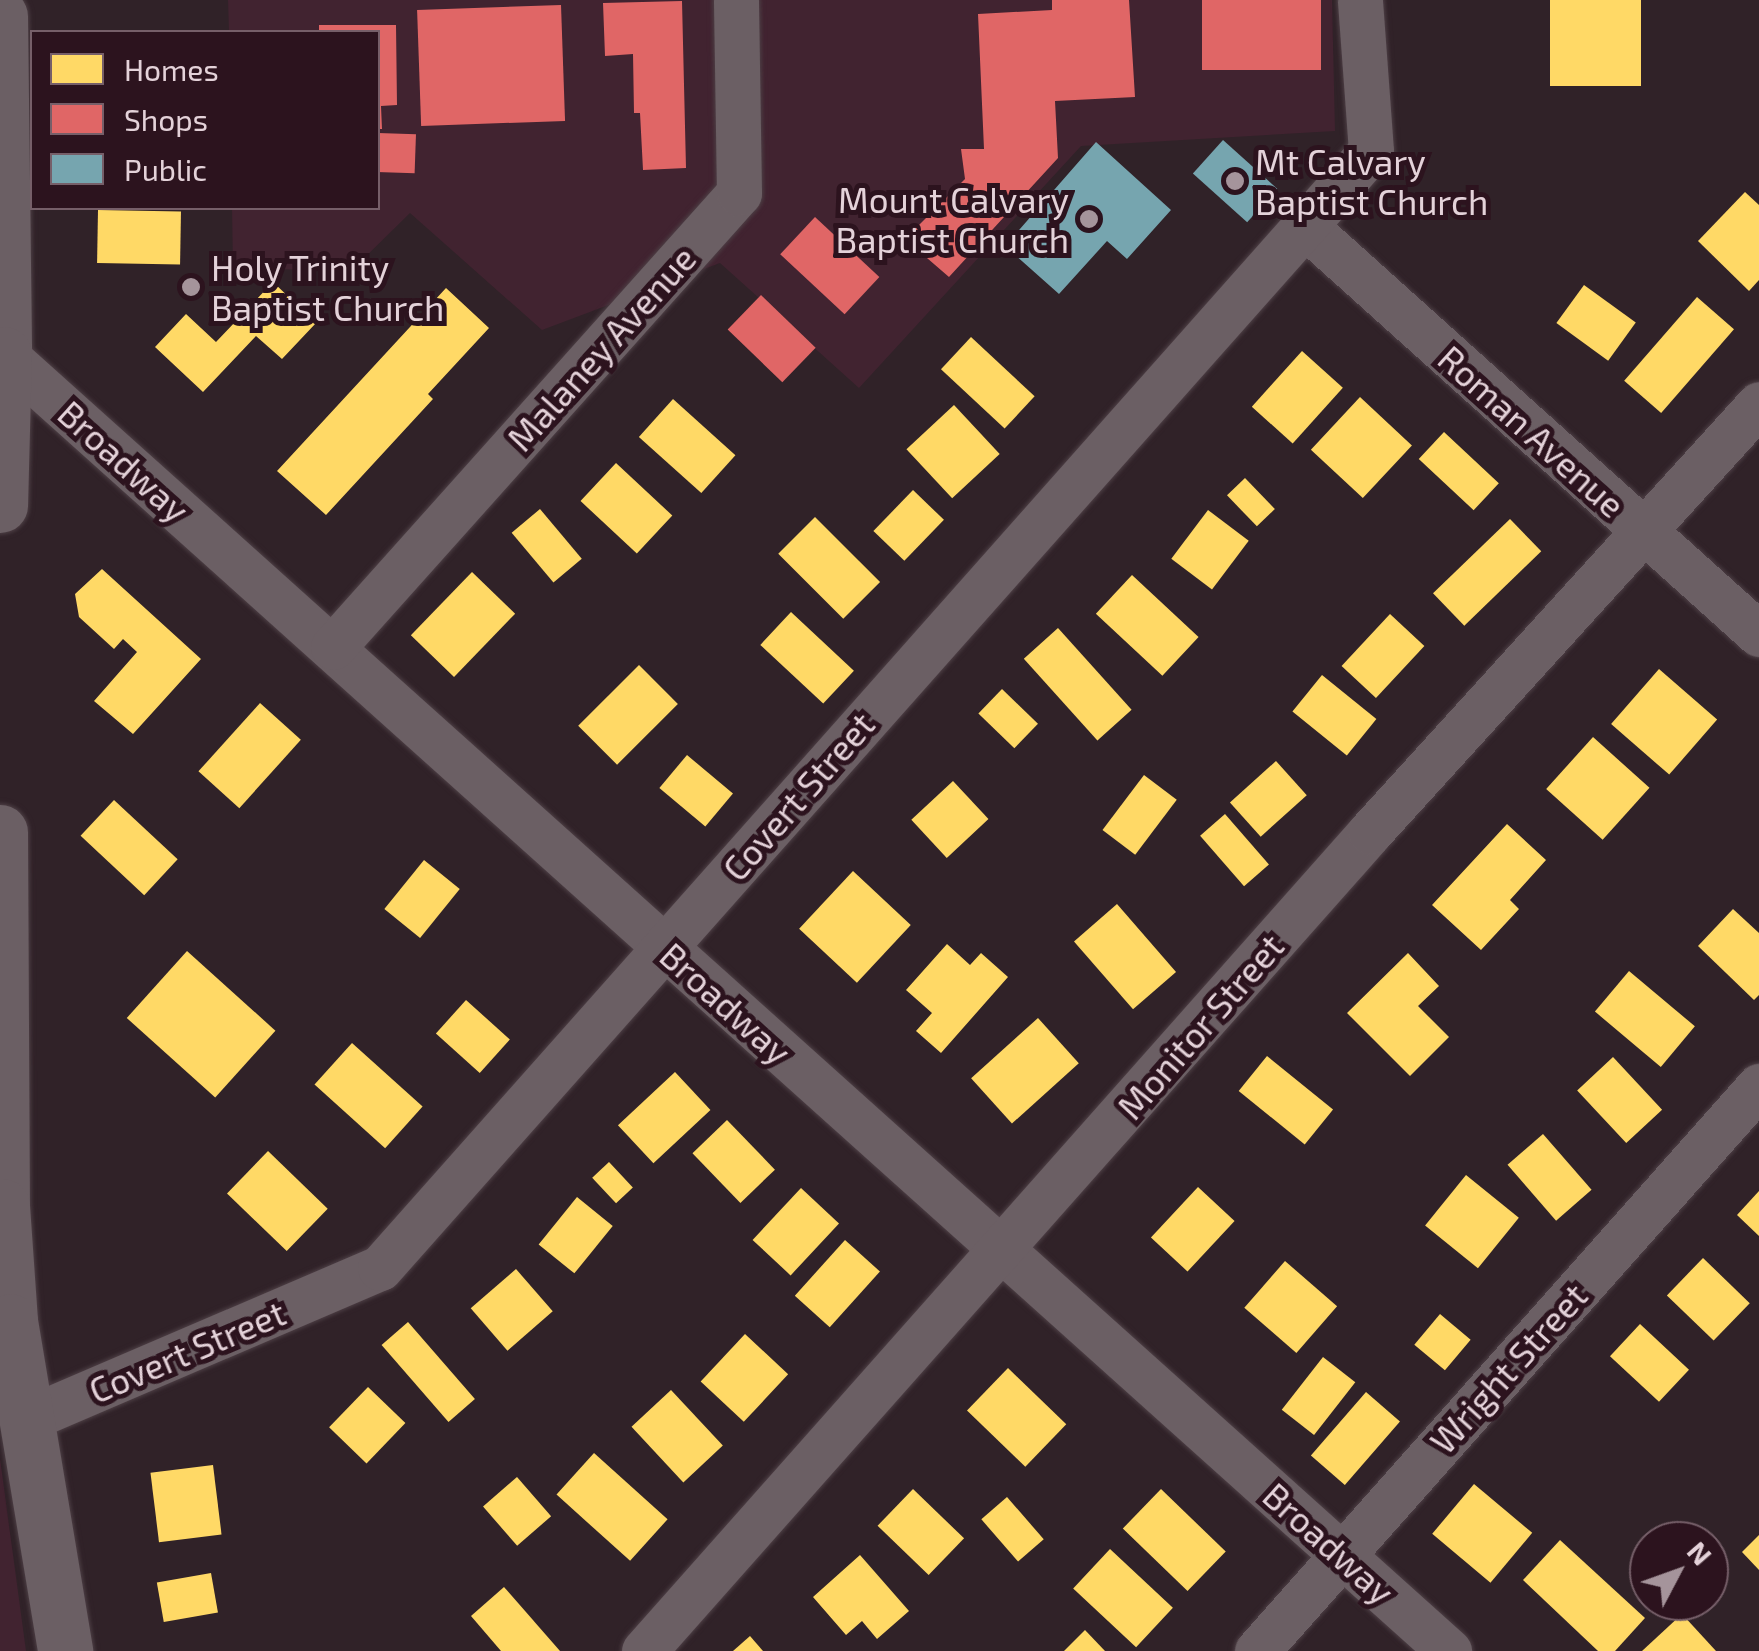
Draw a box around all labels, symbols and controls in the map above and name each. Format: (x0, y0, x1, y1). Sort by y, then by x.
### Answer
legend (30, 30, 380, 210)
text: Homes (124, 51, 219, 87)
text: Shops (124, 101, 208, 137)
place label: Mt Calvary Baptist Church (1255, 140, 1488, 222)
text: Public (124, 151, 207, 187)
marker: Mt Calvary Baptist Church (1224, 170, 1246, 192)
place label: Mount Calvary Baptist Church (836, 178, 1069, 260)
marker: Mount Calvary Baptist Church (1078, 208, 1100, 230)
street label: Malaney Avenue (498, 237, 704, 459)
place label: Holy Trinity Baptist Church (211, 246, 444, 328)
marker: Holy Trinity Baptist Church (180, 276, 202, 298)
street label: Roman Avenue (1430, 336, 1634, 526)
street label: Broadway (50, 392, 198, 530)
street label: Covert Street (714, 703, 882, 889)
street label: Monitor Street (1108, 925, 1292, 1127)
street label: Broadway (652, 934, 800, 1072)
street label: Wright Street (1421, 1275, 1595, 1461)
street label: Covert Street (83, 1291, 291, 1411)
street label: Broadway (1255, 1474, 1403, 1612)
north arrow (1629, 1521, 1729, 1621)
text: N (1681, 1534, 1720, 1571)

